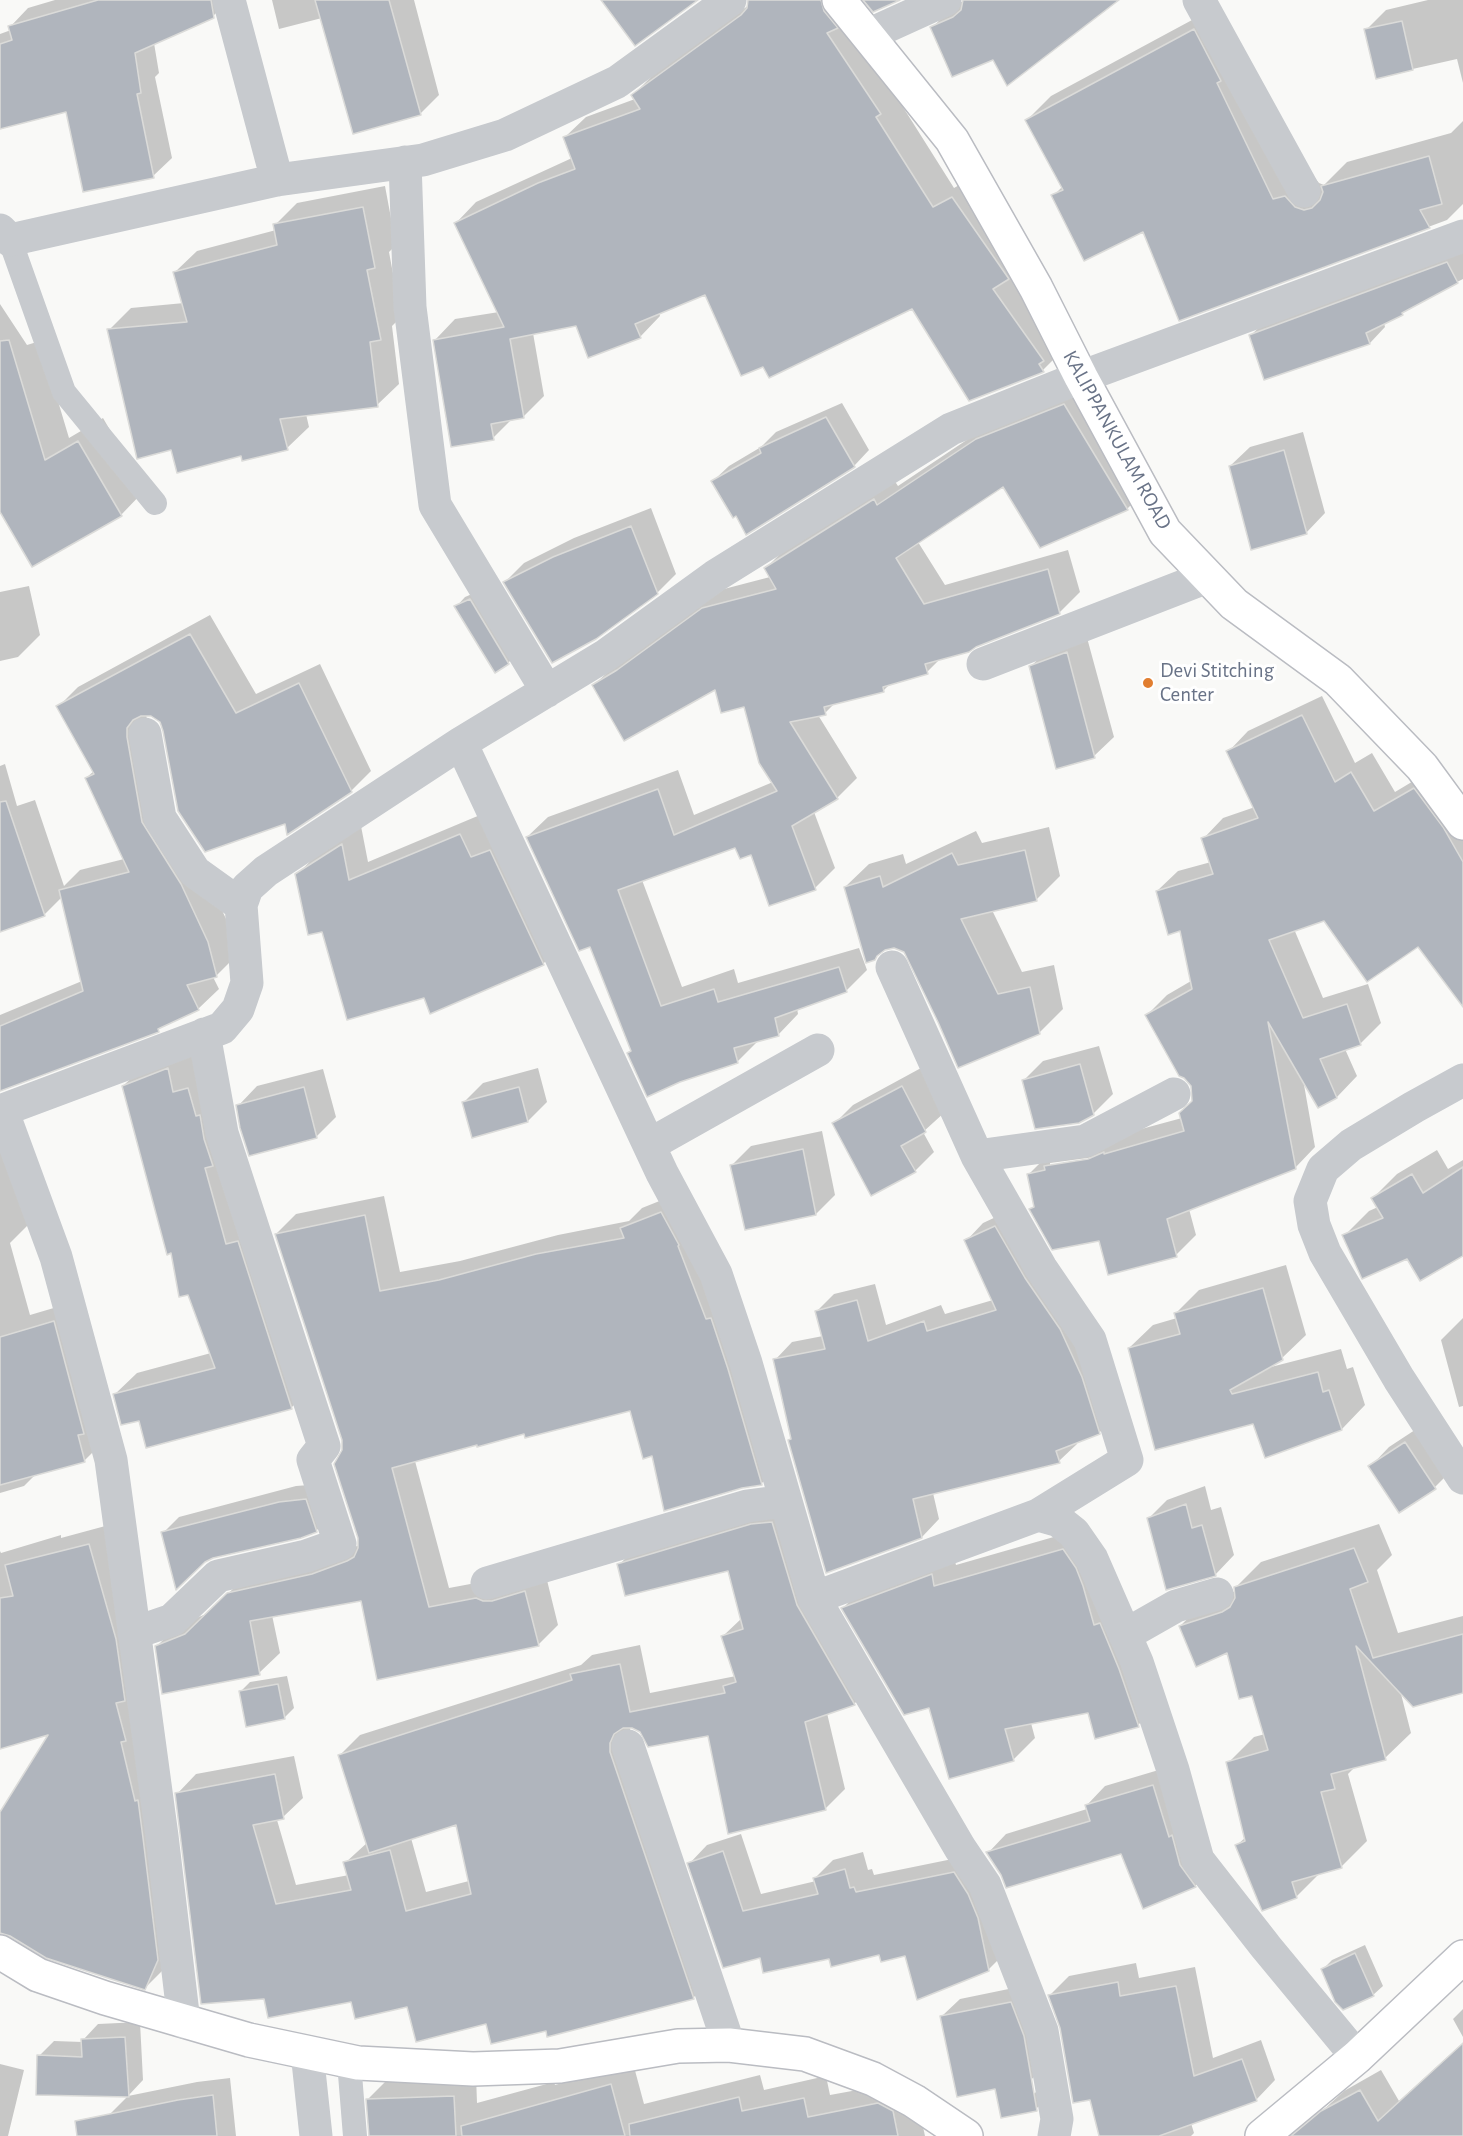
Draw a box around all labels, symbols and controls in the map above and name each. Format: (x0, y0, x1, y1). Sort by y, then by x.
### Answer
street label: KALIPPANKULAM ROAD (1057, 346, 1177, 534)
place label: Devi Stitching Center (1160, 658, 1274, 708)
marker: Devi Stitching Center (1141, 676, 1155, 690)

